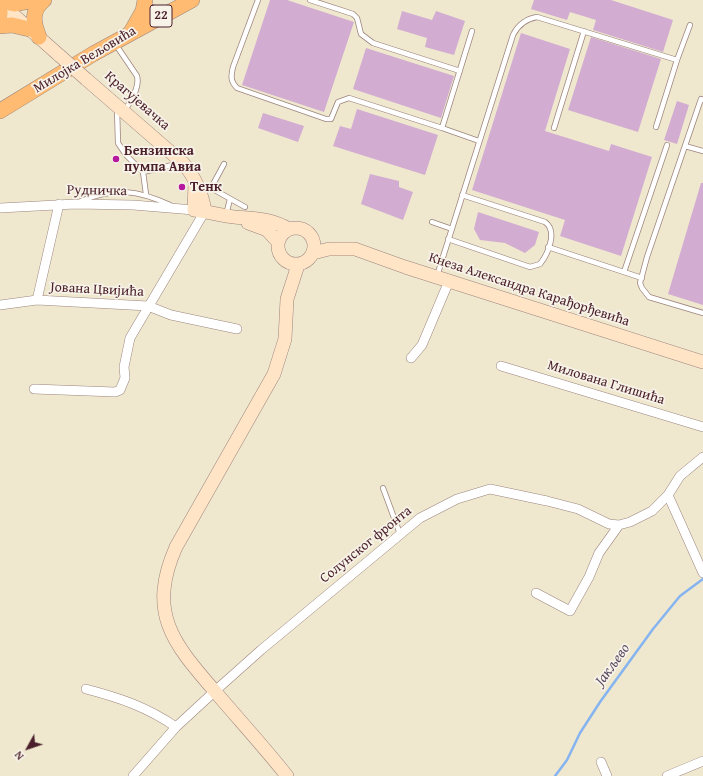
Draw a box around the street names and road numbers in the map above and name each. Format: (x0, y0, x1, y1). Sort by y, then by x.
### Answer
road number: 22 (150, 5, 172, 27)
street label: Милојка Вељовића (31, 23, 139, 97)
street label: Крагујевачка (101, 68, 173, 134)
street label: Рудничка (67, 182, 127, 200)
street label: Кнеза Александра Карађорђевића (426, 250, 632, 330)
street label: Јована Цвијића (50, 279, 144, 301)
street label: Милована Глишића (545, 357, 667, 409)
street label: Солунског фронта (317, 503, 415, 587)

